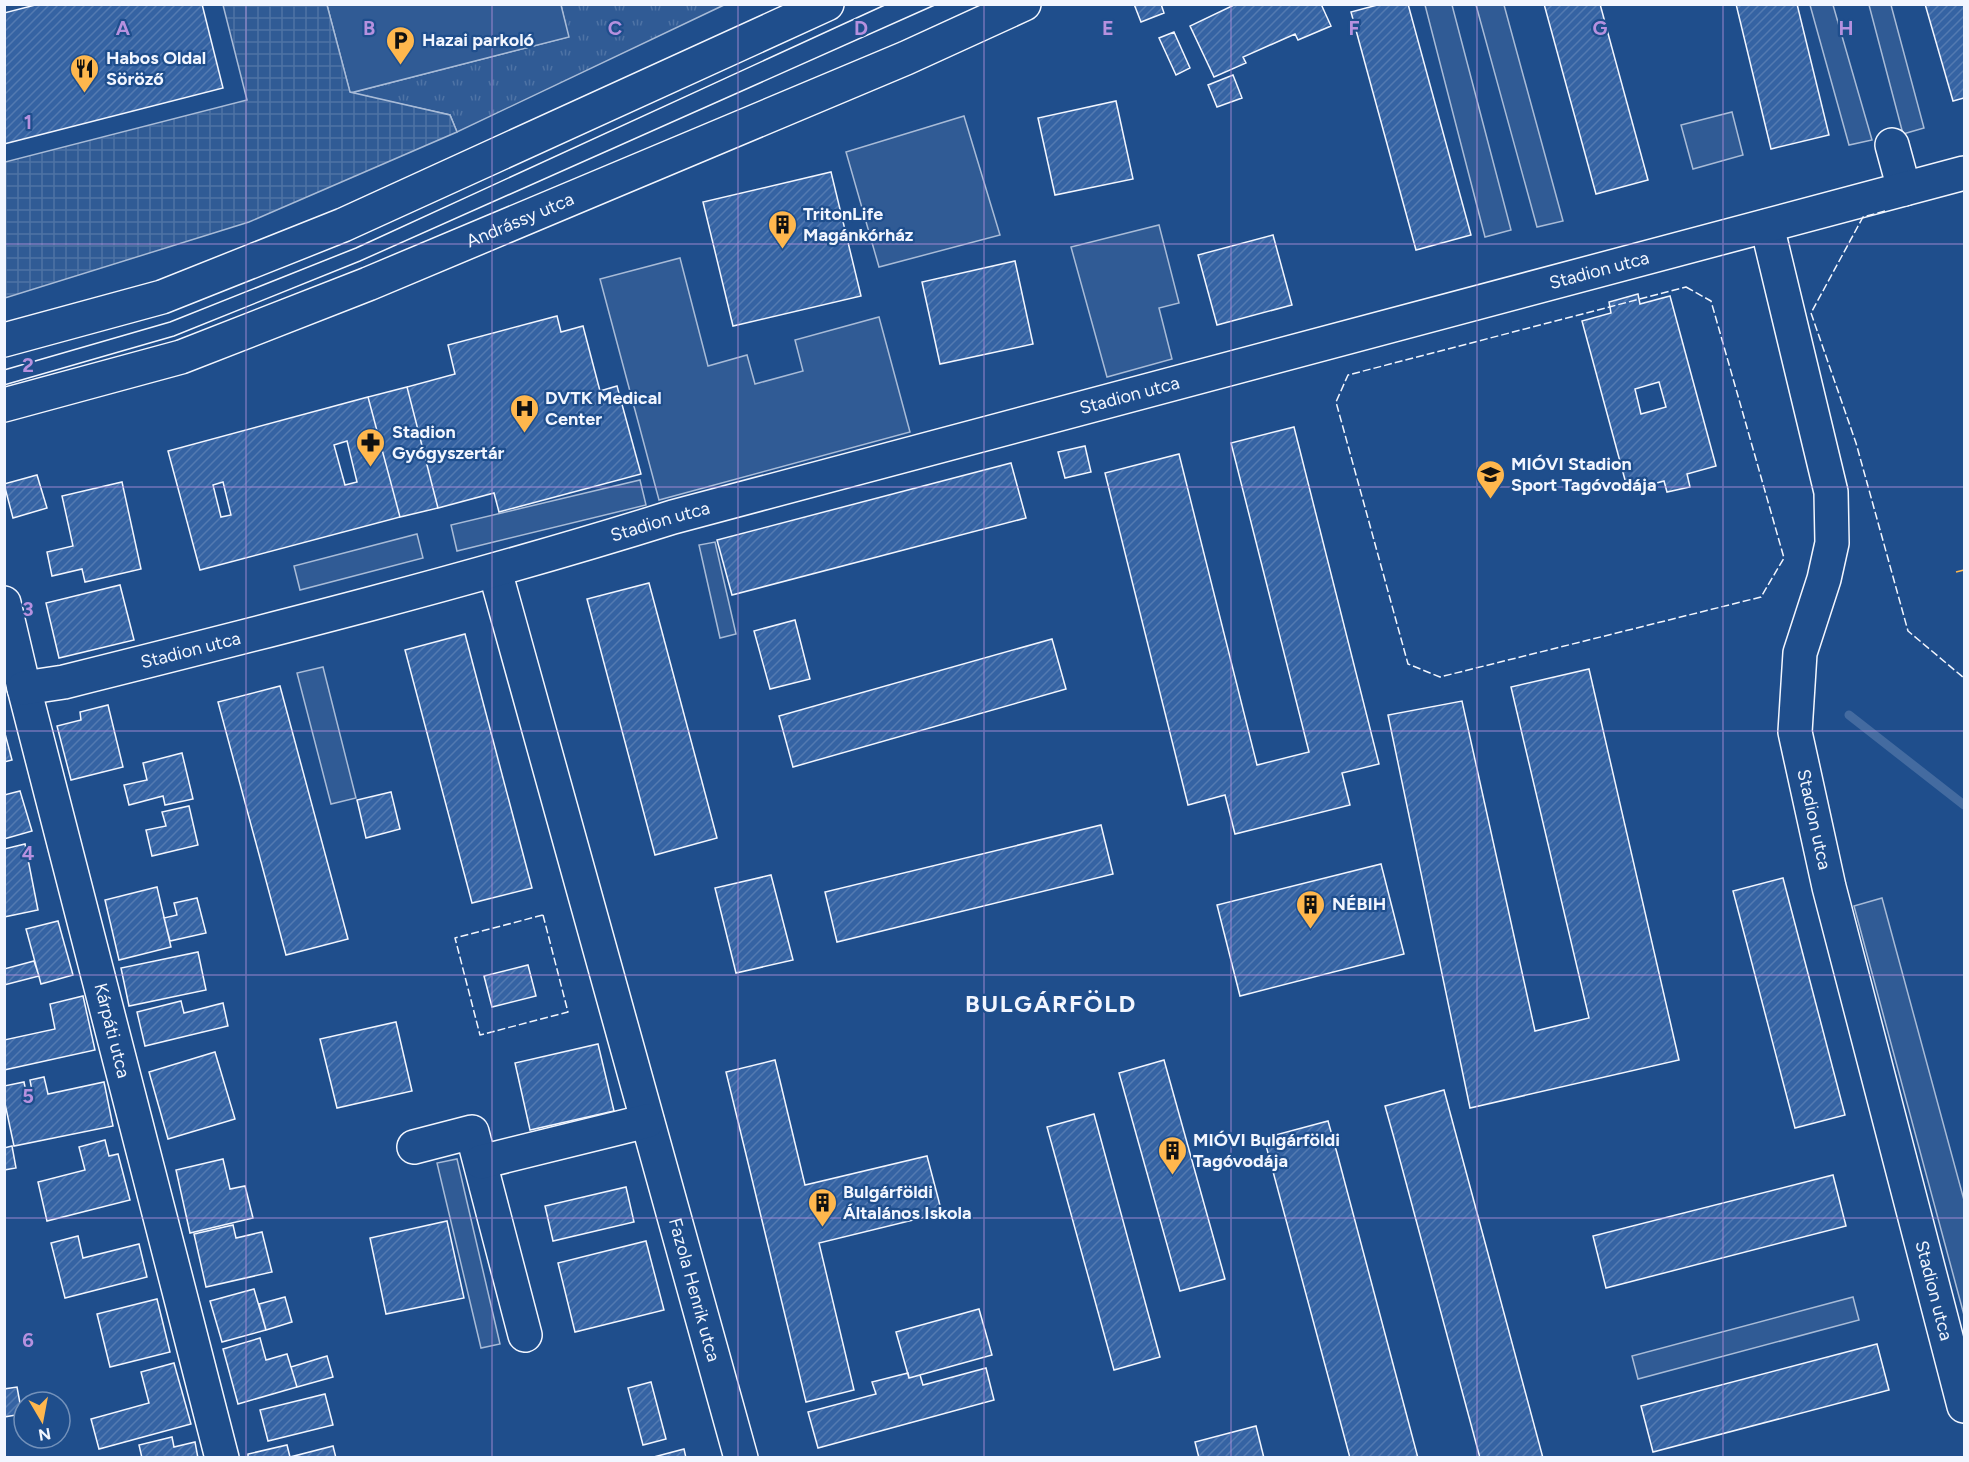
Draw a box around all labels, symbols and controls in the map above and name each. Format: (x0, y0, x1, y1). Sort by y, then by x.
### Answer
text: A (116, 16, 131, 40)
text: B (363, 16, 375, 40)
text: C (608, 16, 622, 40)
text: D (854, 16, 868, 40)
text: E (1102, 16, 1114, 40)
text: F (1348, 16, 1360, 40)
text: G (1593, 16, 1608, 40)
text: H (1839, 16, 1854, 40)
parking icon: Hazai parkoló (385, 24, 417, 66)
place label: Hazai parkoló (422, 29, 534, 51)
place label: Habos Oldal Söröző (106, 47, 206, 90)
restaurant icon: Habos Oldal Söröző (69, 52, 101, 94)
text: 1 (24, 110, 32, 134)
street label: Andrássy utca (463, 188, 577, 252)
place label: TritonLife Magánkórház (803, 203, 914, 246)
building icon: TritonLife Magánkórház (766, 208, 798, 250)
street label: Stadion utca (1547, 246, 1652, 294)
text: 2 (22, 353, 34, 377)
street label: Stadion utca (1077, 372, 1182, 419)
place label: DVTK Medical Center (545, 387, 662, 430)
hospital icon: DVTK Medical Center (508, 392, 540, 434)
place label: Stadion Gyógyszertár (392, 421, 504, 464)
pharmacy icon: Stadion Gyógyszertár (355, 426, 387, 468)
place label: MIÓVI Stadion Sport Tagóvodája (1511, 453, 1657, 496)
school or university icon: MIÓVI Stadion Sport Tagóvodája (1474, 458, 1506, 500)
street label: Stadion utca (608, 497, 712, 547)
text: 3 (22, 597, 34, 621)
street label: Stadion utca (138, 627, 243, 673)
street label: Stadion utca (1792, 767, 1836, 872)
text: 4 (22, 841, 35, 865)
building icon: NÉBIH (1295, 888, 1327, 930)
place label: NÉBIH (1332, 893, 1386, 915)
street label: Kárpáti utca (89, 981, 135, 1080)
district label: BULGÁRFÖLD (965, 989, 1137, 1018)
text: 5 (22, 1084, 34, 1108)
place label: MIÓVI Bulgárföldi Tagóvodája (1193, 1129, 1340, 1172)
building icon: MIÓVI Bulgárföldi Tagóvodája (1156, 1134, 1188, 1176)
place label: Bulgárföldi Általános Iskola (843, 1181, 972, 1224)
building icon: Bulgárföldi Általános Iskola (806, 1186, 838, 1228)
street label: Fazola Henrik utca (664, 1215, 725, 1364)
street label: Stadion utca (1910, 1238, 1957, 1343)
text: 6 (22, 1328, 34, 1352)
north arrow (12, 1390, 72, 1450)
text: N (37, 1424, 52, 1445)

